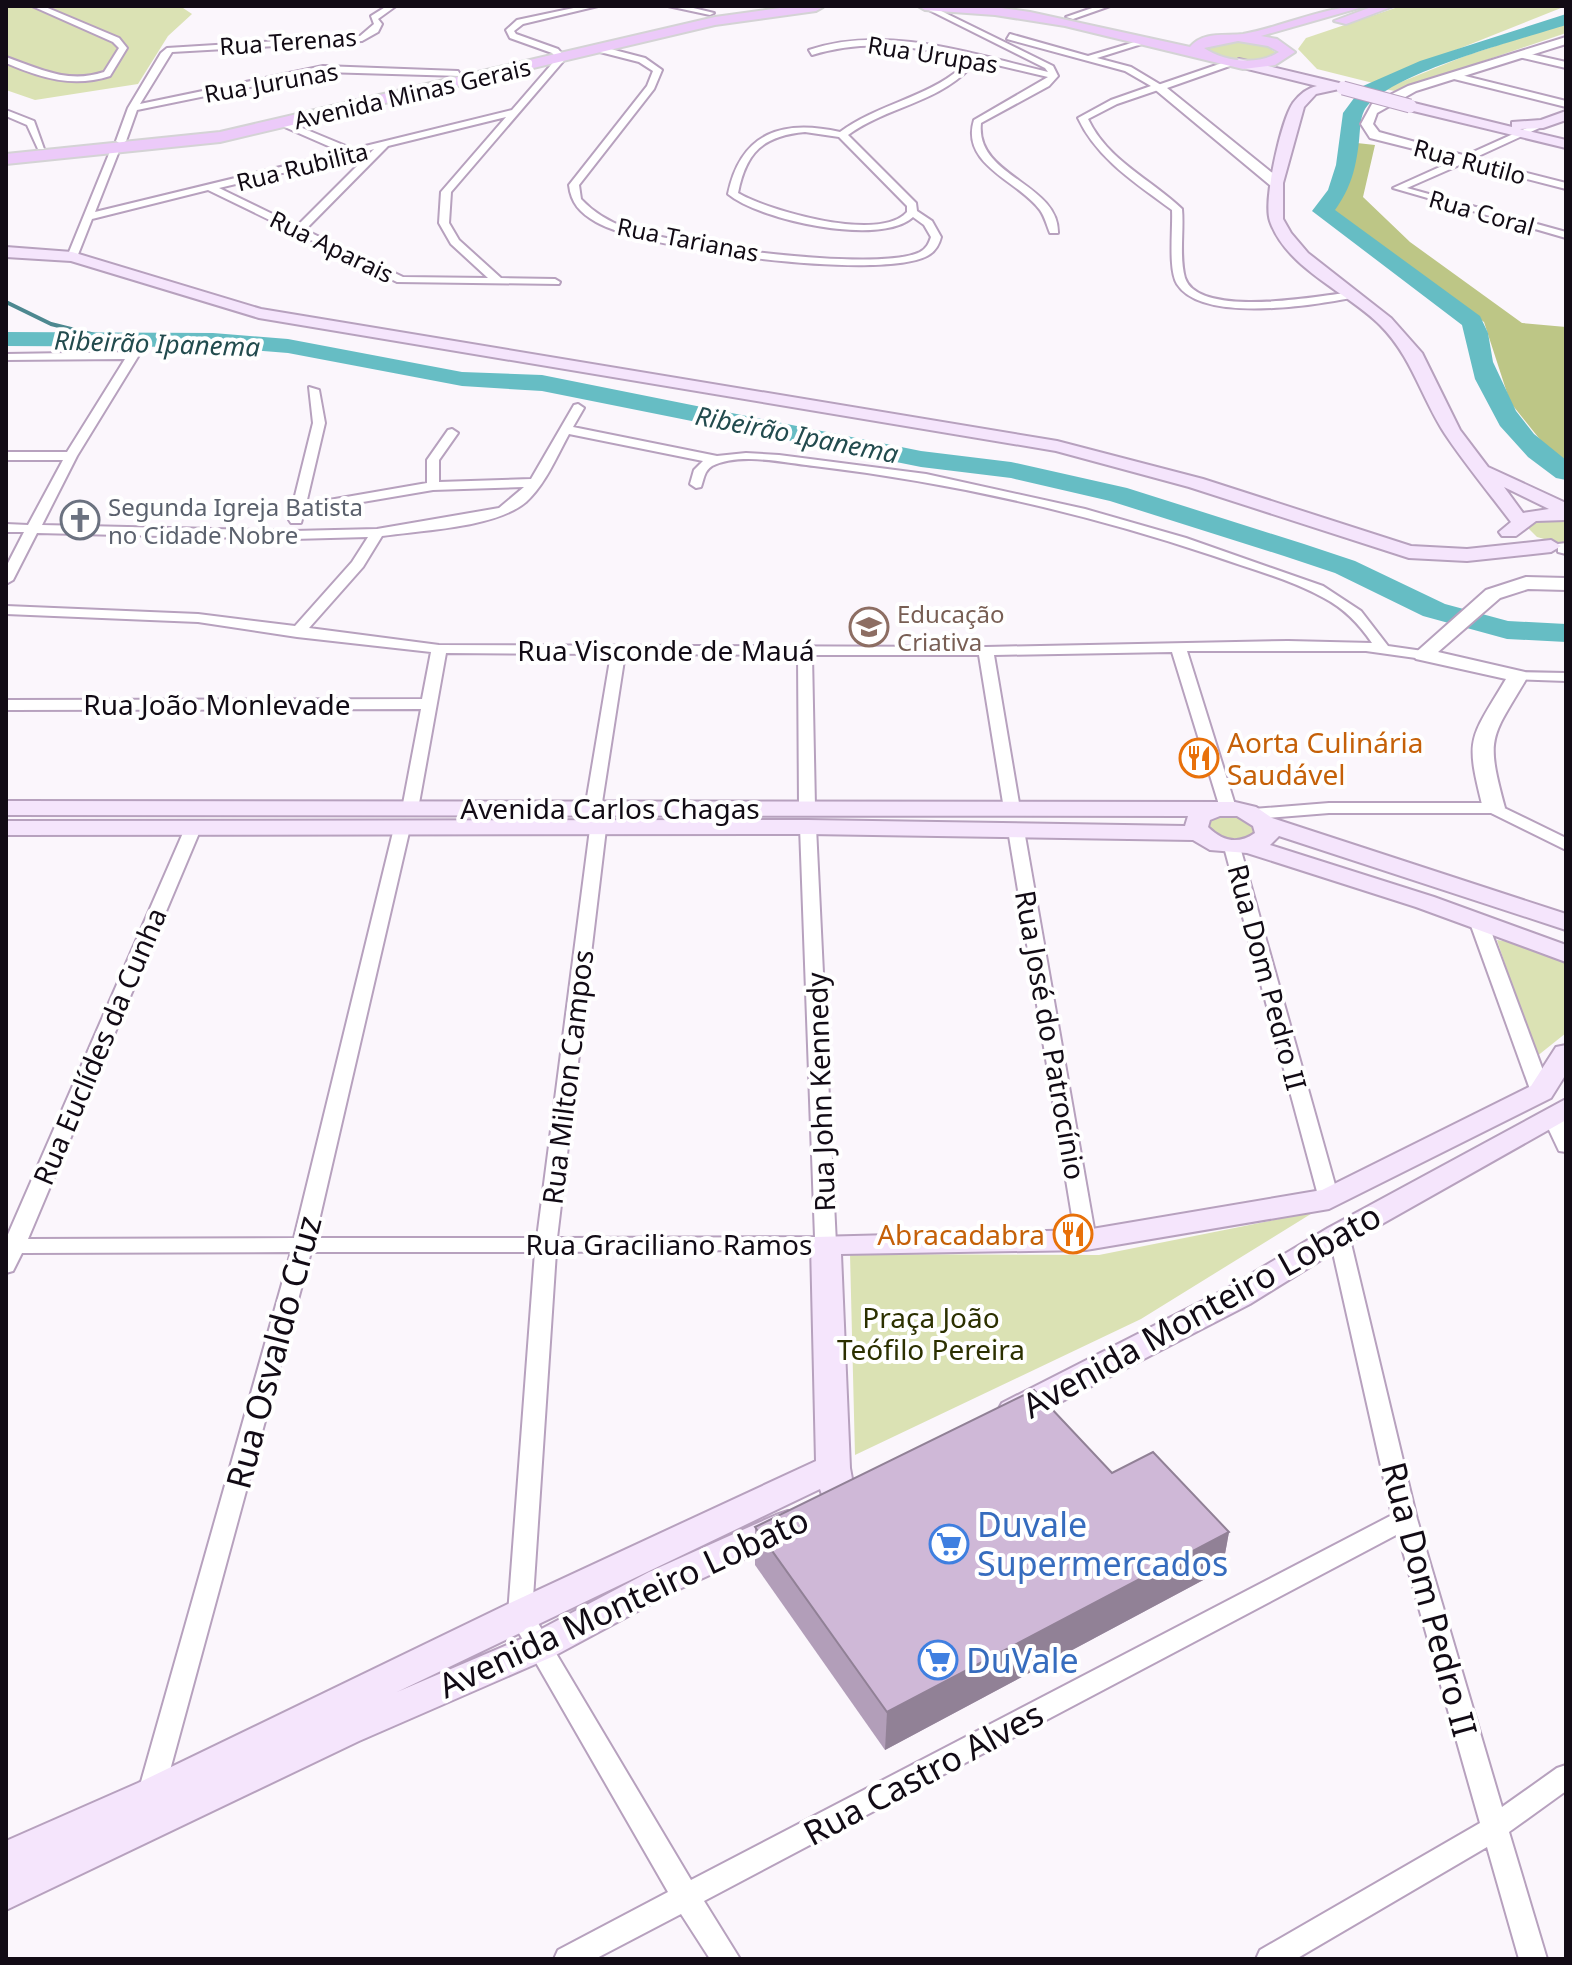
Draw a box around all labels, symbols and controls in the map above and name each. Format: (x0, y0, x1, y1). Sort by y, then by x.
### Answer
street label: Rua Terenas (218, 20, 358, 62)
street label: Rua Urupas (865, 27, 1001, 81)
street label: Avenida Minas Gerais (290, 50, 534, 136)
street label: Rua Jurunas (201, 54, 341, 110)
street label: Rua Rutilo (1410, 130, 1530, 192)
street label: Rua Rubilita (233, 134, 371, 198)
street label: Rua Coral (1425, 181, 1539, 243)
street label: Rua Aparais (265, 202, 399, 290)
street label: Rua Tarianas (614, 209, 762, 269)
water label: Ribeirão Ipanema (53, 321, 261, 365)
water label: Ribeirão Ipanema (692, 397, 902, 471)
place label: Segunda Igreja Batista no Cidade Nobre (108, 490, 363, 551)
church icon: Segunda Igreja Batista no Cidade Nobre (59, 499, 101, 541)
place label: Educação Criativa (897, 597, 1004, 658)
school or university icon: Educação Criativa (848, 606, 890, 648)
street label: Rua Visconde de Mauá (517, 631, 815, 669)
street label: Rua João Monlevade (83, 685, 351, 723)
place label: Aorta Culinária Saudável (1227, 723, 1423, 793)
restaurant icon: Aorta Culinária Saudável (1178, 737, 1220, 779)
street label: Avenida Carlos Chagas (460, 789, 760, 827)
street label: Rua Dom Pedro II (1220, 860, 1316, 1094)
street label: Rua José do Patrocínio (1007, 887, 1095, 1183)
street label: Rua Euclídes da Cunha (23, 902, 175, 1190)
street label: Rua Milton Campos (533, 947, 601, 1207)
street label: Rua John Kennedy (797, 971, 843, 1212)
street label: Avenida Monteiro Lobato (1013, 1192, 1389, 1428)
street label: Rua Osvaldo Cruz (214, 1210, 332, 1494)
restaurant icon: Abracadabra (1052, 1213, 1094, 1255)
place label: Abracadabra (877, 1215, 1045, 1253)
street label: Rua Graciliano Ramos (526, 1225, 812, 1263)
park label: Praça João Teófilo Pereira (837, 1298, 1025, 1368)
street label: Rua Dom Pedro II (1371, 1457, 1489, 1741)
street label: Avenida Monteiro Lobato (430, 1496, 816, 1708)
place label: Duvale Supermercados (977, 1501, 1228, 1586)
supermarket icon: Duvale Supermercados (928, 1523, 970, 1565)
place label: DuVale (966, 1637, 1079, 1683)
supermarket icon: DuVale (917, 1639, 959, 1681)
street label: Rua Castro Alves (795, 1690, 1051, 1856)

